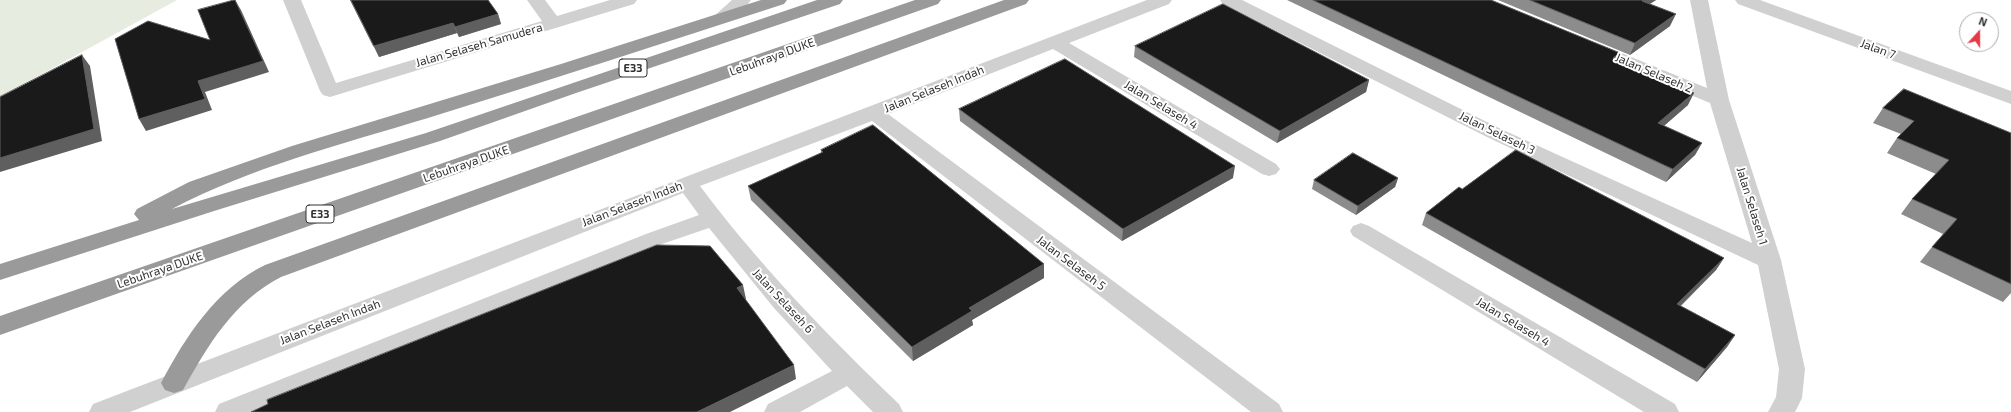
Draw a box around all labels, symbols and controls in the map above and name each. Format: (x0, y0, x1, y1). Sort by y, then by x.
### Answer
north arrow (1959, 12, 1999, 52)
text: N (1977, 14, 1989, 29)
street label: Jalan Selaseh Samudera (414, 20, 544, 70)
street label: Lebuhraya DUKE (727, 35, 817, 79)
street label: Jalan 7 (1858, 36, 1898, 62)
street label: Jalan Selaseh 2 (1613, 50, 1695, 96)
road number: E33 (619, 59, 647, 77)
street label: Jalan Selaseh Indah (882, 62, 986, 116)
street label: Jalan Selaseh 4 (1122, 77, 1200, 133)
street label: Jalan Selaseh 3 (1457, 108, 1537, 158)
street label: Lebuhraya DUKE (421, 143, 511, 185)
street label: Jalan Selaseh 1 (1733, 165, 1771, 247)
street label: Jalan Selaseh Indah (580, 178, 684, 230)
road number: E33 (306, 205, 334, 223)
street label: Jalan Selaseh 5 (1034, 232, 1108, 294)
street label: Lebuhraya DUKE (115, 249, 205, 291)
street label: Jalan Selaseh 6 (749, 266, 817, 336)
street label: Jalan Selaseh 4 (1474, 294, 1552, 350)
street label: Jalan Selaseh Indah (278, 296, 382, 348)

